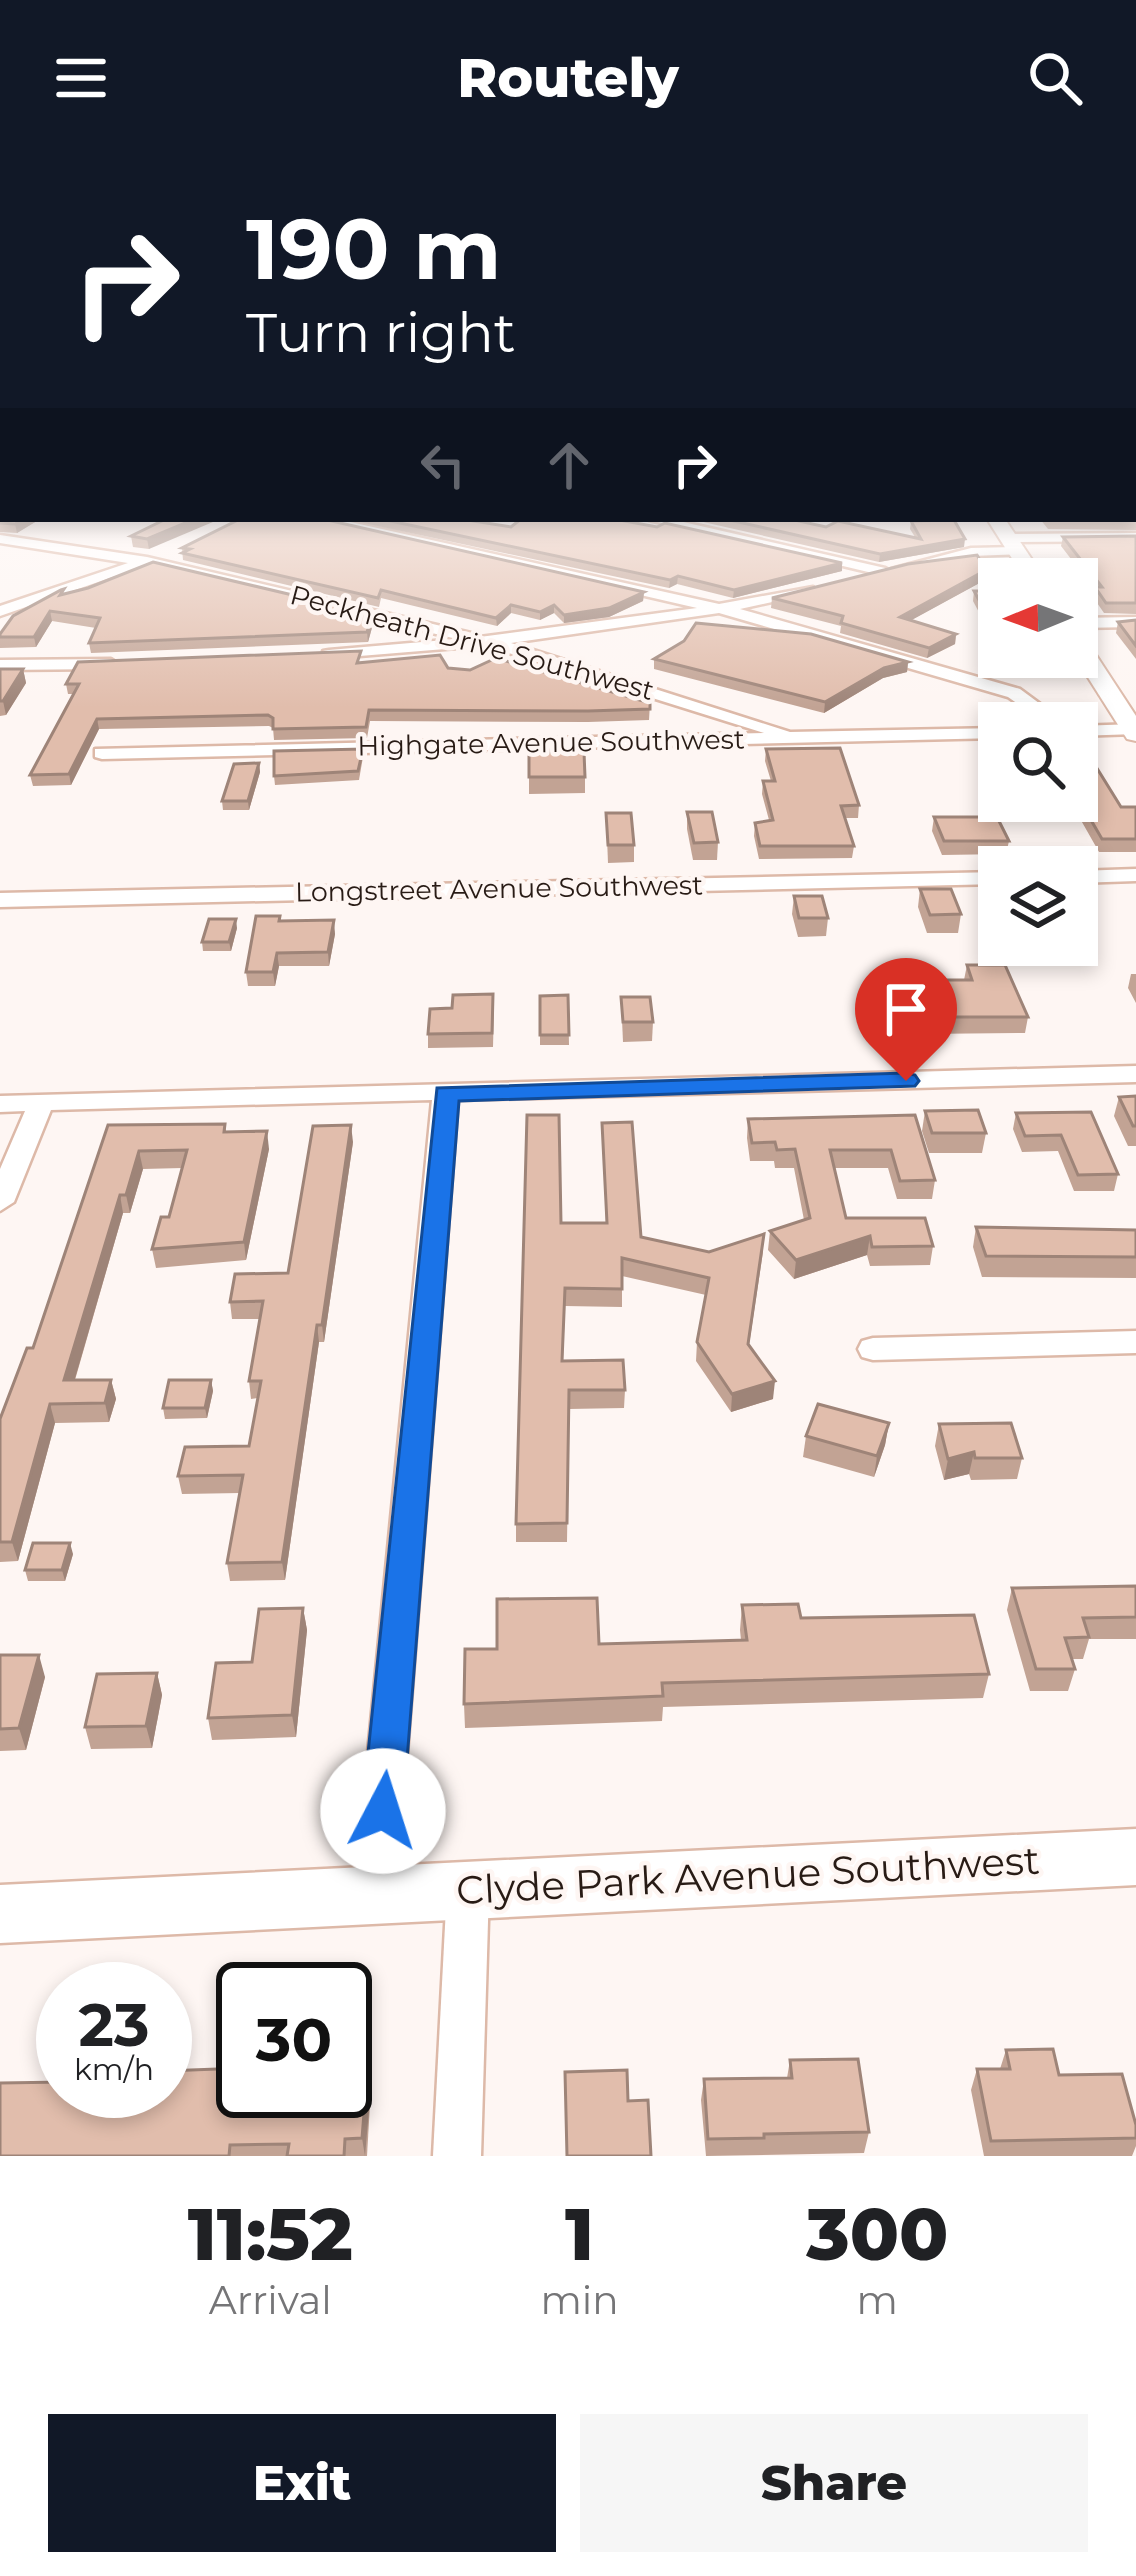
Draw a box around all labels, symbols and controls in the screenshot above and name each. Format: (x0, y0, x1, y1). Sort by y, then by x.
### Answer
icon: menu (48, 45, 114, 111)
text: Routely (457, 45, 679, 111)
icon: search (1022, 45, 1088, 111)
text: 190 m (246, 198, 501, 300)
icon: right (48, 204, 204, 360)
text: Turn right (246, 300, 516, 366)
icon: left (410, 432, 476, 498)
icon: ahead (536, 432, 602, 498)
icon: right (662, 432, 728, 498)
north arrow (978, 558, 1098, 678)
map controls (978, 558, 1098, 966)
street label: Peckheath Drive Southwest (287, 578, 658, 707)
button: search (978, 702, 1098, 822)
street label: Highgate Avenue Southwest (357, 723, 745, 762)
button: layers (978, 846, 1098, 966)
street label: Longstreet Avenue Southwest (295, 868, 703, 909)
pin (855, 958, 957, 1081)
icon: arrive (873, 976, 939, 1042)
position arrow (320, 1748, 446, 1874)
street label: Clyde Park Avenue Southwest (455, 1836, 1041, 1914)
speed limit sign: 30 (216, 1962, 372, 2118)
text: 23 (79, 1988, 149, 2061)
text: km/h (74, 2051, 154, 2088)
text: 11:52 (188, 2190, 353, 2278)
text: 1 (565, 2190, 594, 2278)
text: 300 (806, 2190, 948, 2278)
text: Arrival (209, 2276, 332, 2324)
text: min (540, 2276, 619, 2324)
text: m (857, 2276, 898, 2324)
button: Exit (48, 2414, 556, 2552)
button: Share (580, 2414, 1088, 2552)

